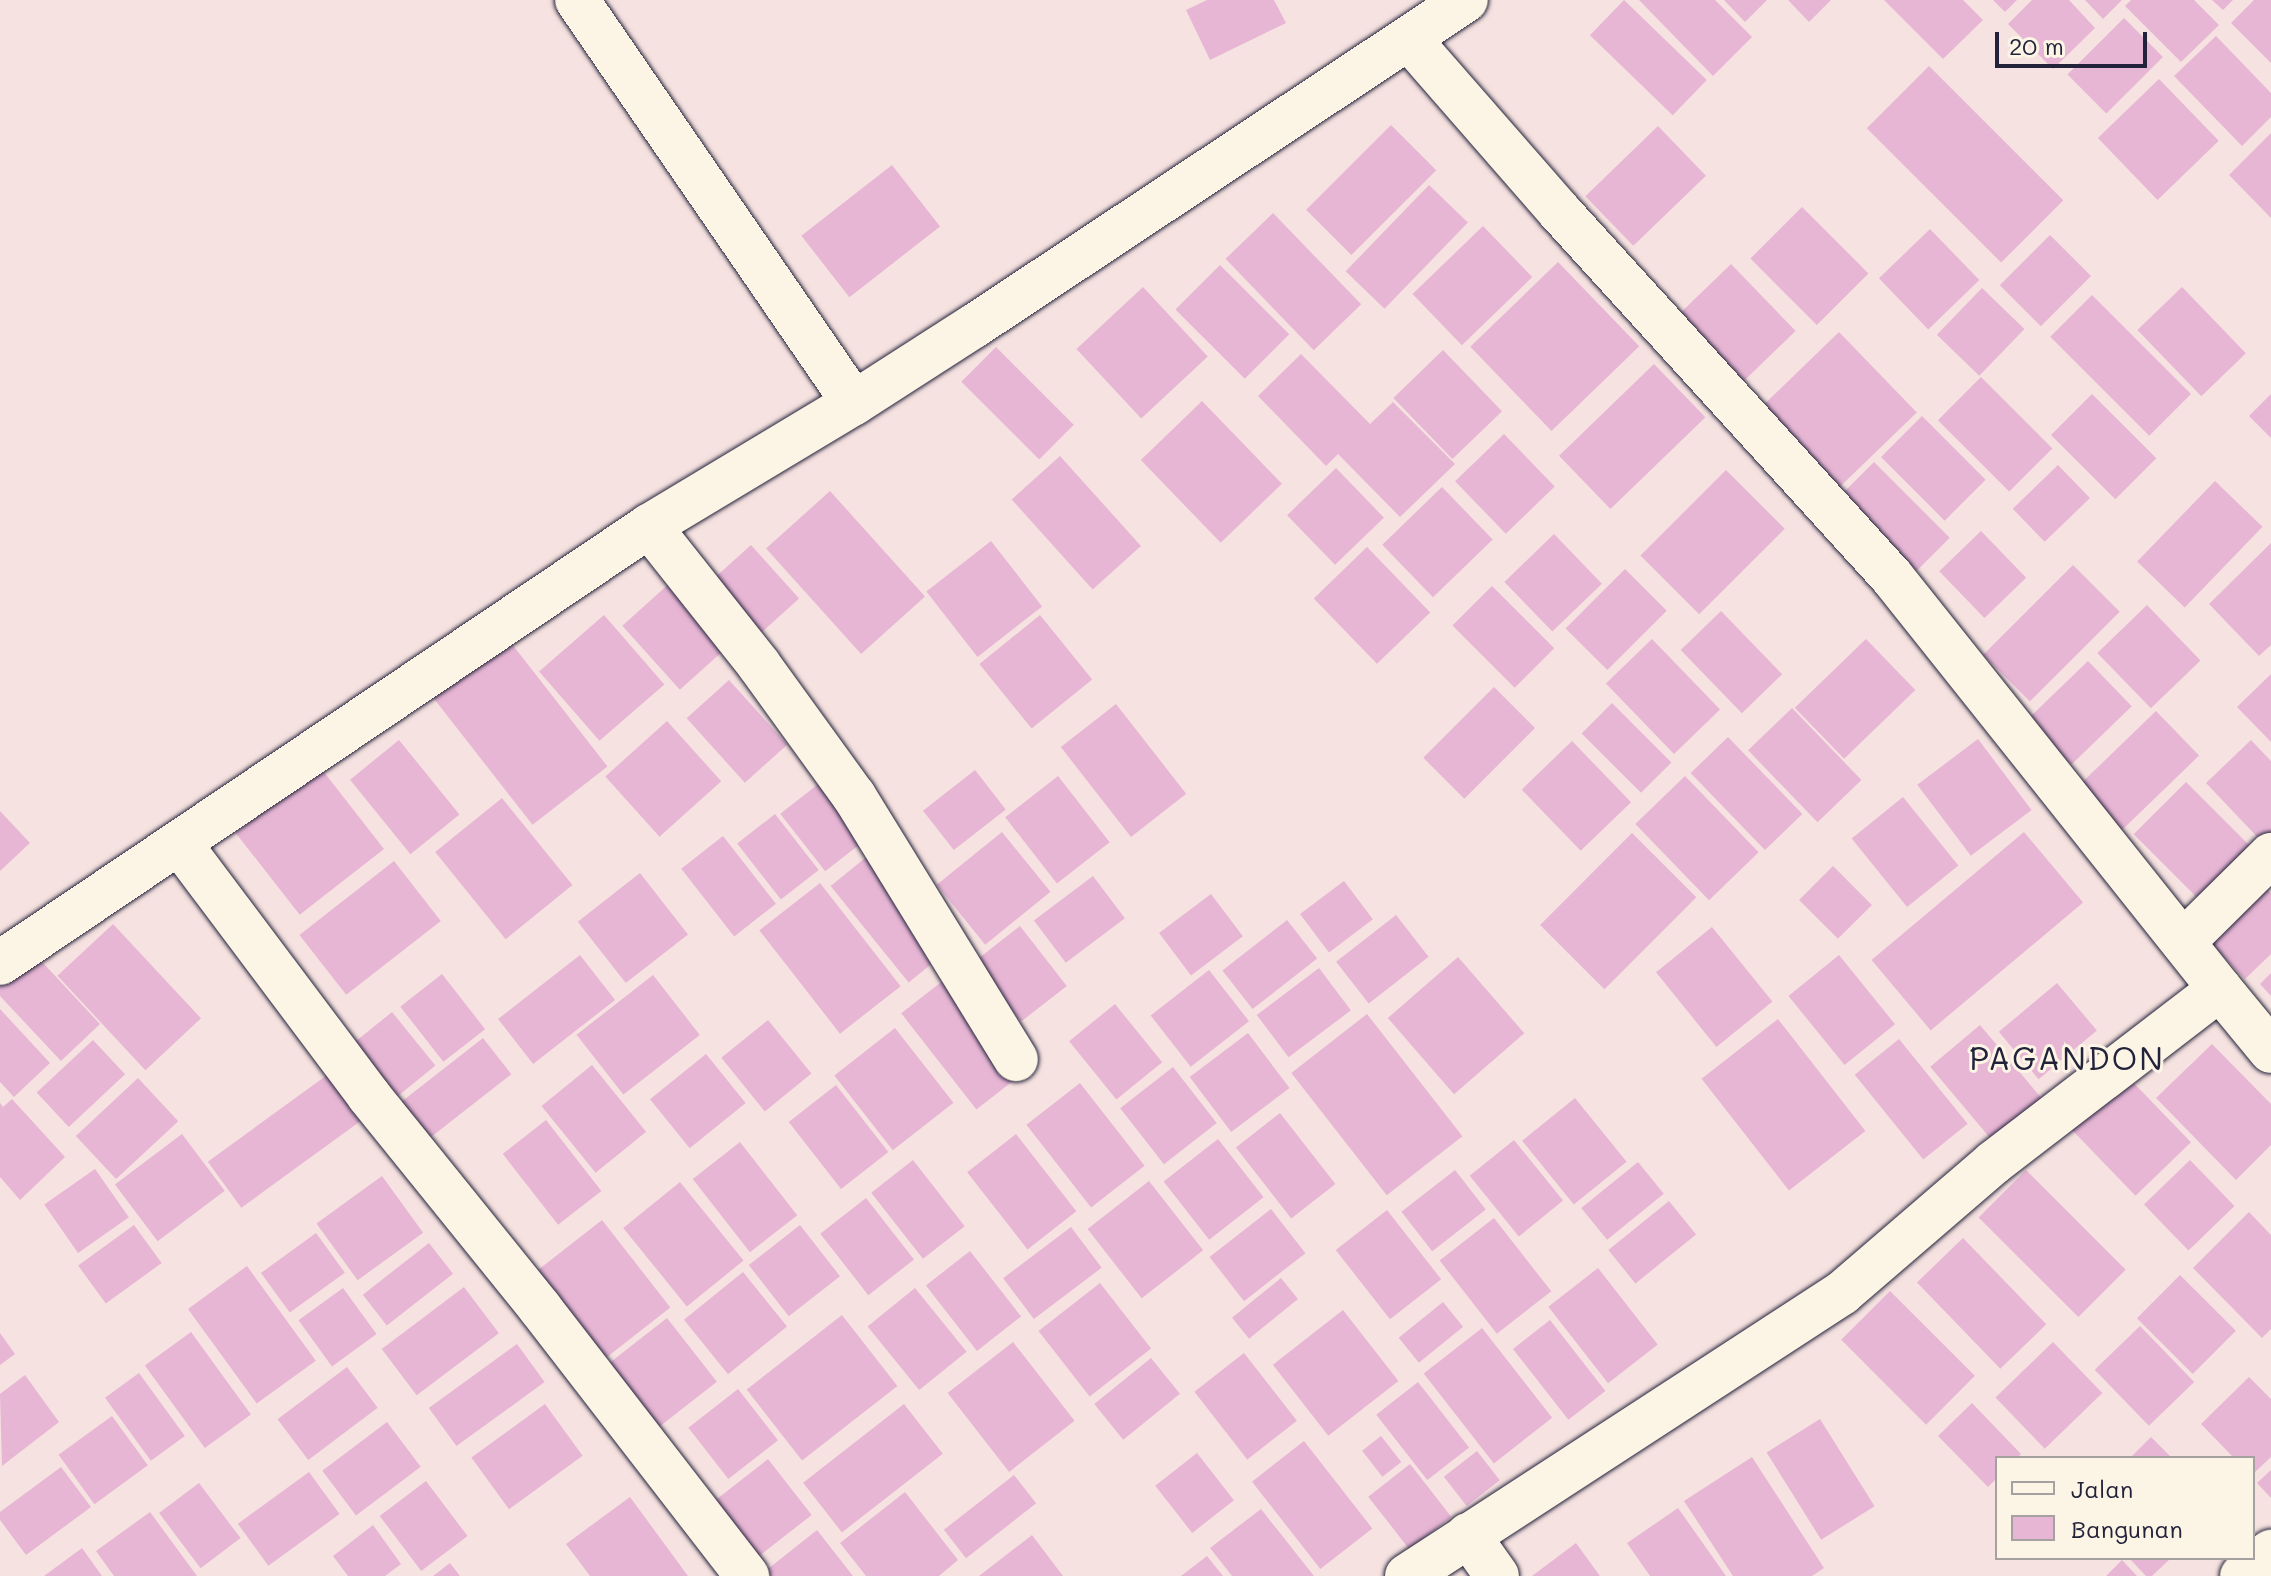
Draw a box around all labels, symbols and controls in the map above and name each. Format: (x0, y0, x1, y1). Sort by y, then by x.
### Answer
scale bar (1999, 16, 2151, 66)
text: 20 m (2009, 30, 2064, 61)
district label: PAGANDON (1969, 1038, 2165, 1076)
legend (1995, 1456, 2255, 1560)
text: Jalan (2071, 1473, 2133, 1504)
text: Bangunan (2071, 1513, 2183, 1544)

